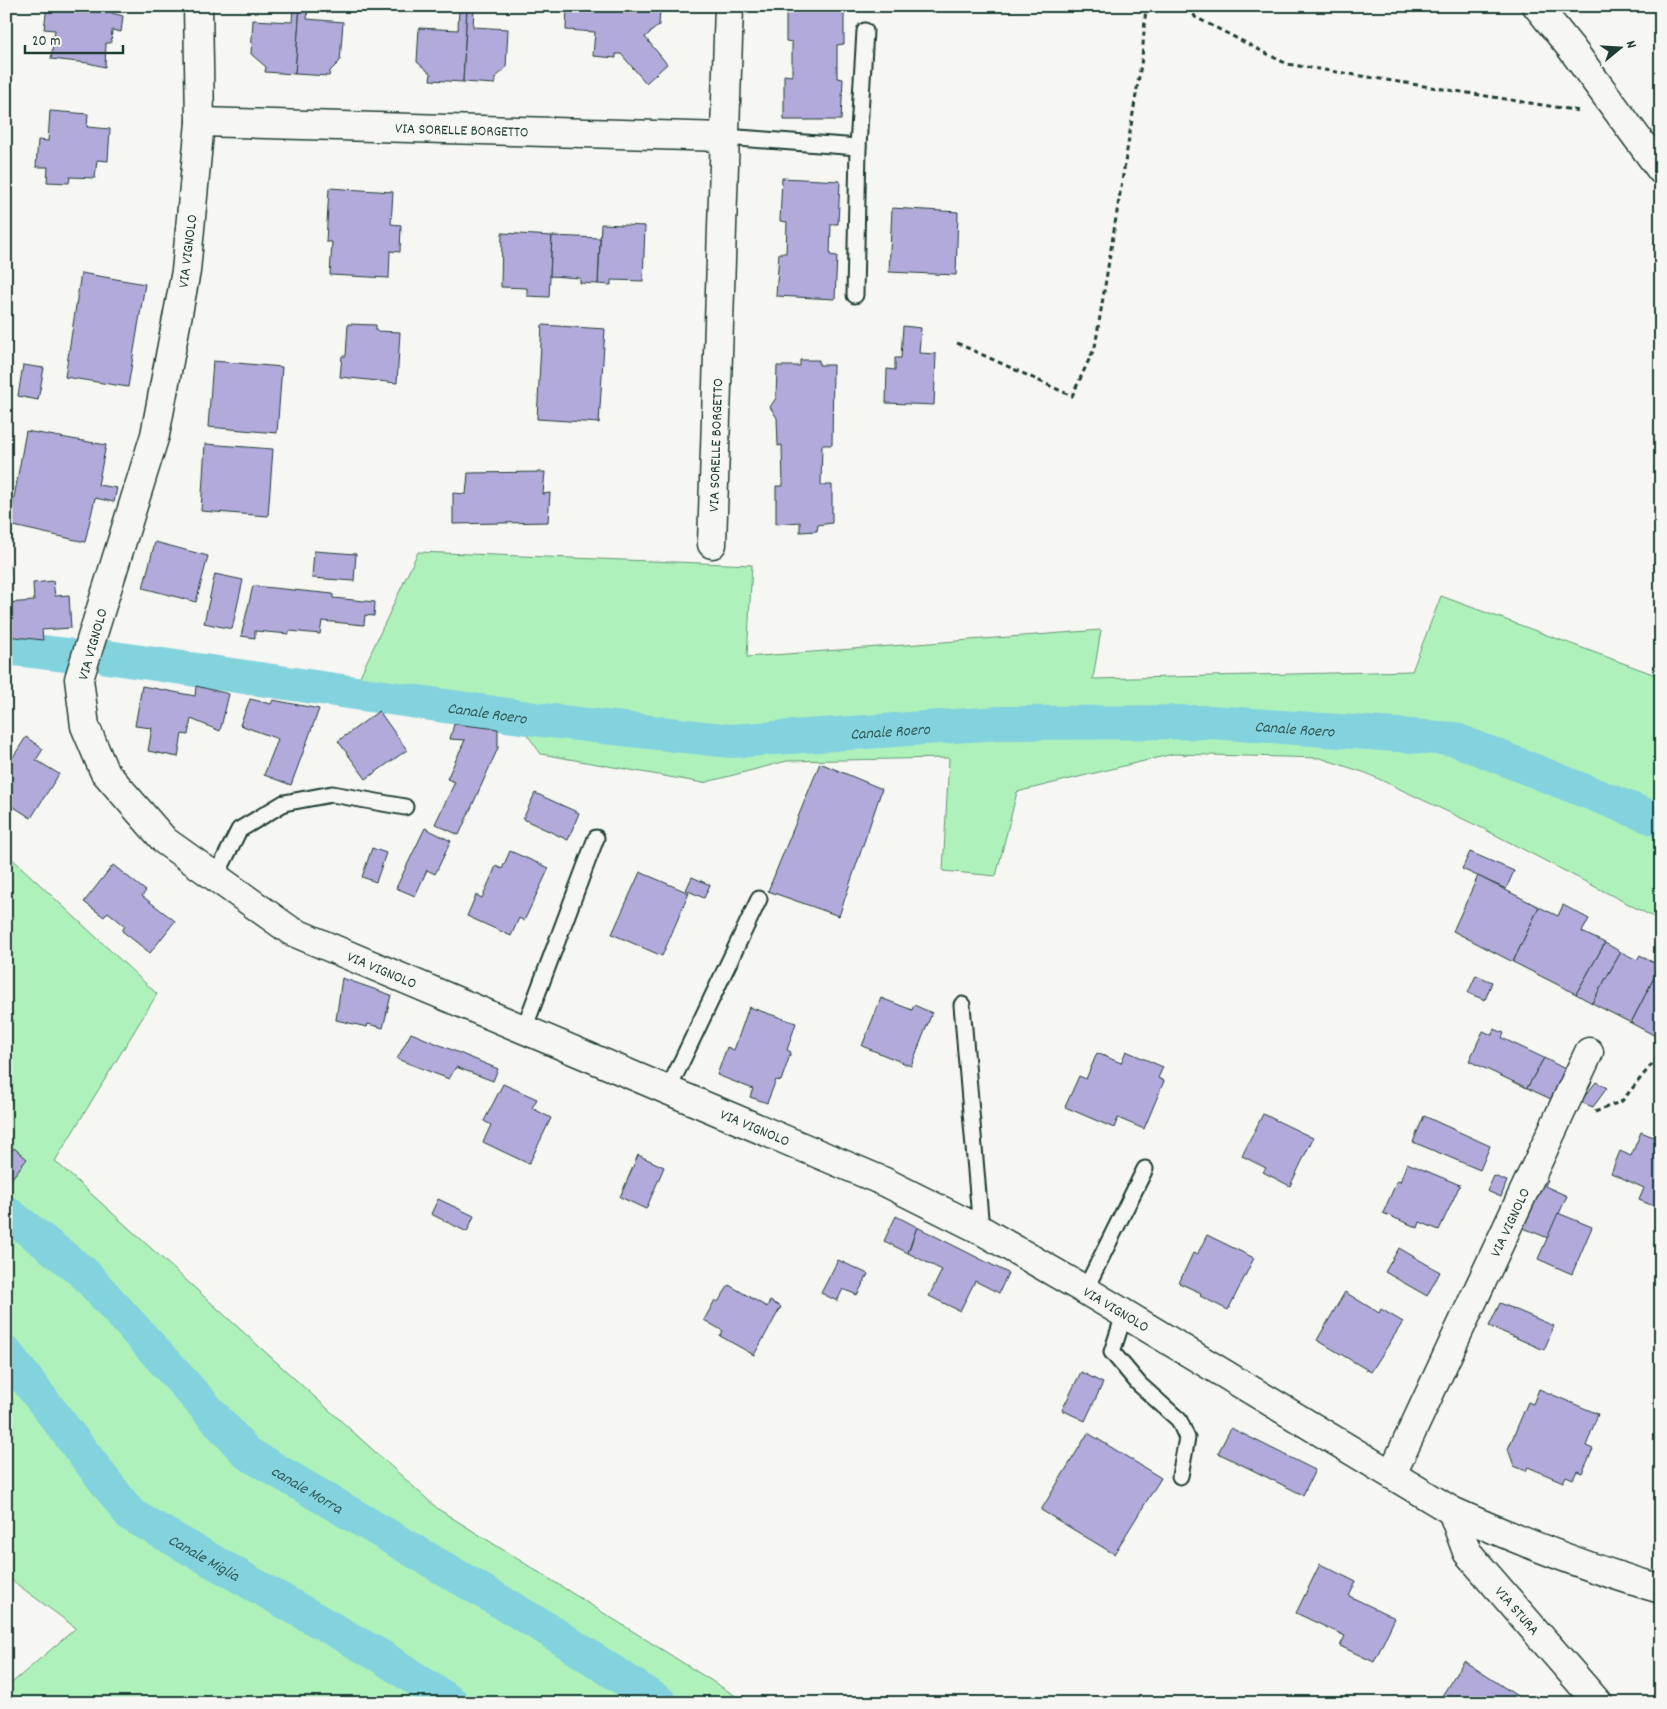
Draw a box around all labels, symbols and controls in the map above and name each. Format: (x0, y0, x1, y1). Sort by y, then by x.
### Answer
scale bar (25, 22, 122, 54)
north arrow (1594, 22, 1644, 72)
text: 20 m (32, 31, 60, 53)
text: N (1620, 38, 1641, 51)
street label: VIA SORELLE BORGETTO (395, 119, 529, 144)
street label: VIA VIGNOLO (174, 213, 204, 289)
street label: VIA SORELLE BORGETTO (704, 378, 730, 512)
street label: VIA VIGNOLO (73, 606, 115, 683)
water label: Canale Roero (445, 697, 529, 732)
water label: Canale Roero (1254, 716, 1336, 745)
water label: Canale Roero (849, 719, 932, 747)
street label: VIA VIGNOLO (343, 947, 420, 996)
street label: VIA VIGNOLO (716, 1105, 793, 1153)
street label: VIA VIGNOLO (1486, 1185, 1537, 1261)
street label: VIA VIGNOLO (1078, 1282, 1153, 1339)
water label: canale Morra (266, 1461, 348, 1521)
water label: Canale Miglia (163, 1529, 244, 1589)
street label: VIA STURA (1489, 1582, 1544, 1641)

